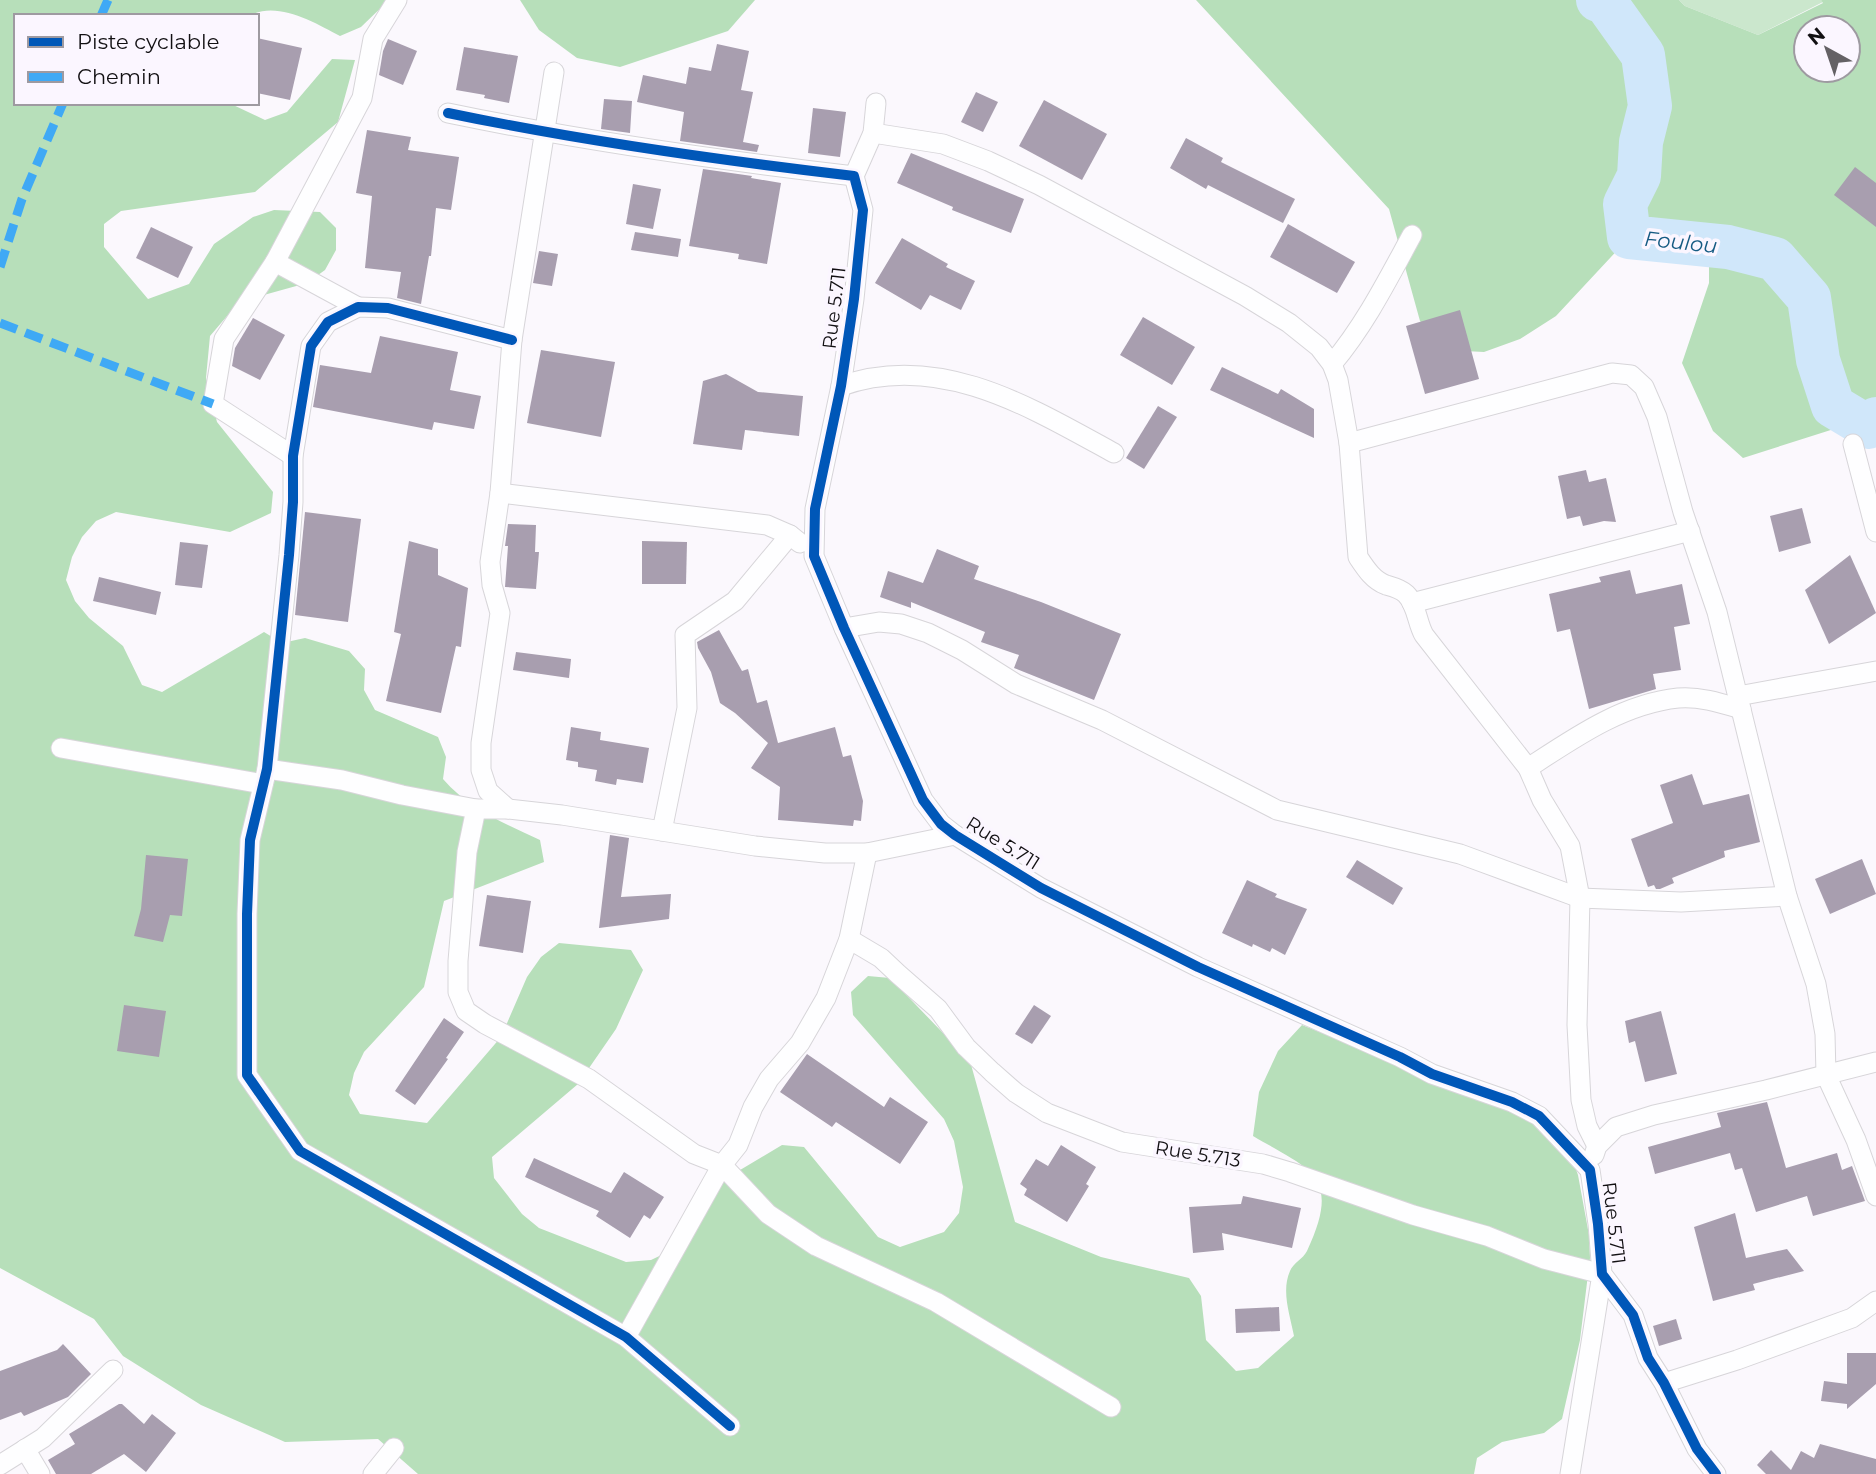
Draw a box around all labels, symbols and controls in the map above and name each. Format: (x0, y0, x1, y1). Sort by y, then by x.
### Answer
legend (14, 14, 259, 105)
north arrow (1792, 14, 1862, 84)
text: N (1803, 23, 1830, 50)
text: Piste cyclable (77, 29, 219, 54)
text: Chemin (77, 64, 161, 89)
water label: Foulou (1643, 226, 1719, 258)
street label: Rue 5.711 (818, 266, 850, 350)
street label: Rue 5.711 (962, 811, 1044, 875)
street label: Rue 5.713 (1153, 1136, 1243, 1172)
street label: Rue 5.711 (1598, 1181, 1630, 1265)

